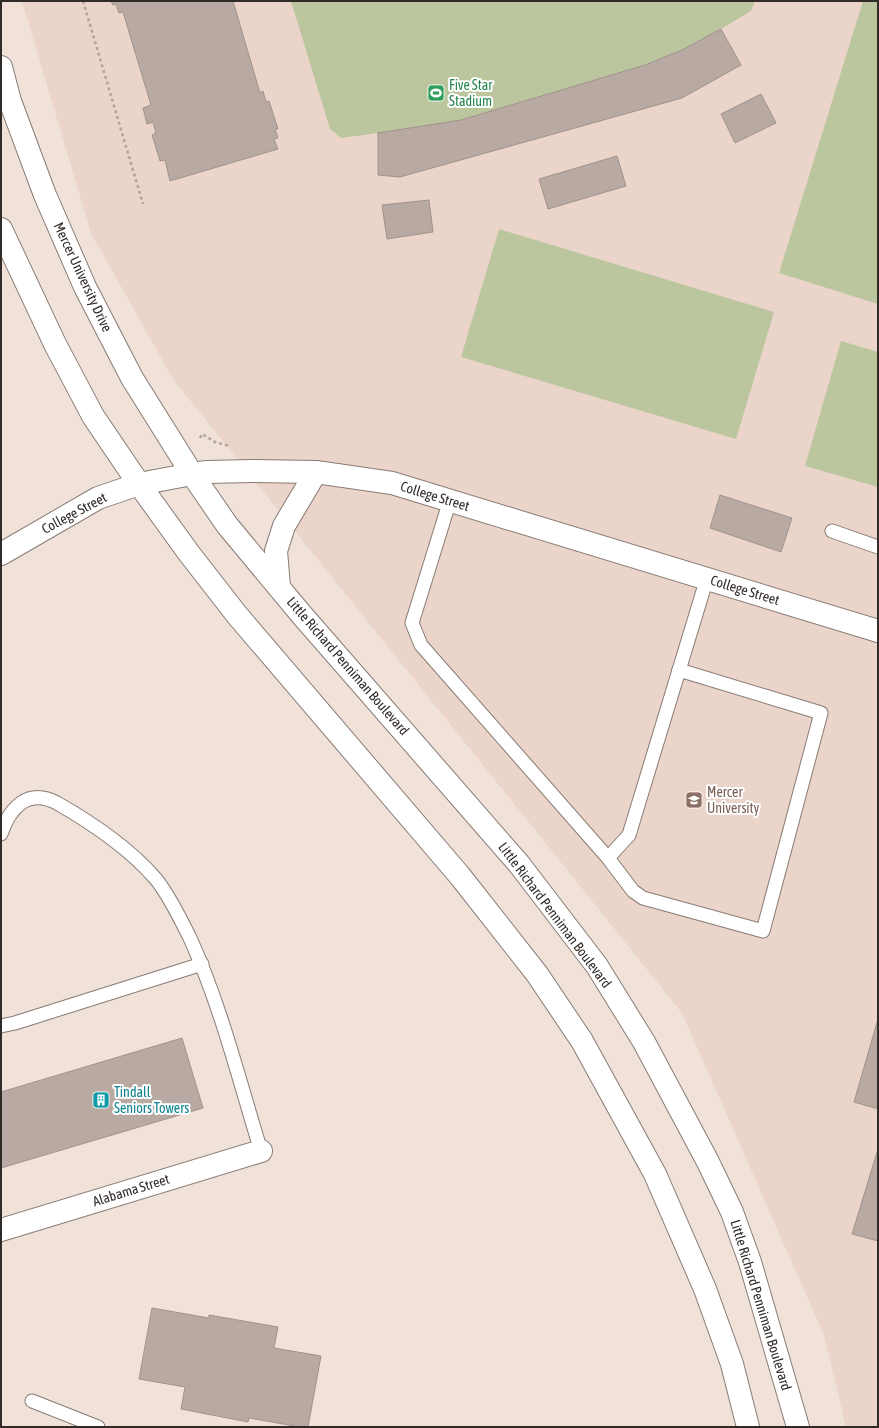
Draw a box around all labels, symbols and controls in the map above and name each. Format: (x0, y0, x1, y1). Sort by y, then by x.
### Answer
place label: Five Star Stadium (449, 77, 493, 109)
sports icon: Five Star Stadium (426, 83, 446, 103)
street label: Mercer University Drive (51, 220, 115, 334)
street label: College Street (399, 478, 471, 514)
street label: College Street (39, 489, 109, 537)
street label: College Street (709, 572, 781, 608)
street label: Little Richard Penniman Boulevard (284, 594, 412, 738)
place label: Mercer University (707, 784, 760, 816)
school or university icon: Mercer University (684, 790, 704, 810)
street label: Little Richard Penniman Boulevard (495, 839, 615, 991)
place label: Tindall Seniors Towers (114, 1084, 189, 1116)
building icon: Tindall Seniors Towers (91, 1090, 111, 1110)
street label: Alabama Street (91, 1171, 171, 1209)
street label: Little Richard Penniman Boulevard (727, 1218, 795, 1392)

